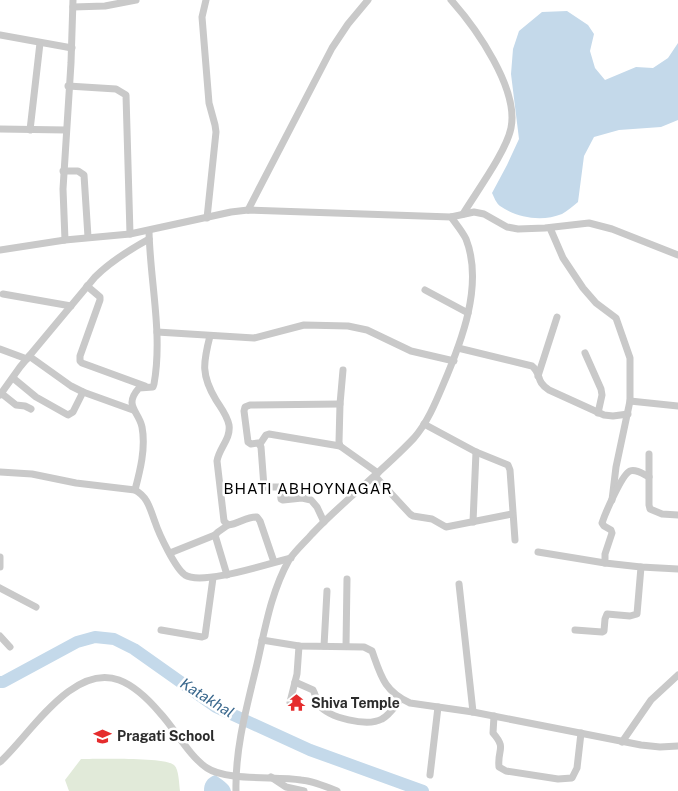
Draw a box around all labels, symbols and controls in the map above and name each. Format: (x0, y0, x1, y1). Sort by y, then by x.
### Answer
district label: BHATI ABHOYNAGAR (223, 480, 393, 497)
water label: Katakhal (177, 674, 237, 721)
temple icon: Shiva Temple (287, 693, 307, 713)
place label: Shiva Temple (311, 695, 400, 711)
school or university icon: Pragati School (93, 726, 113, 746)
place label: Pragati School (117, 728, 215, 744)

